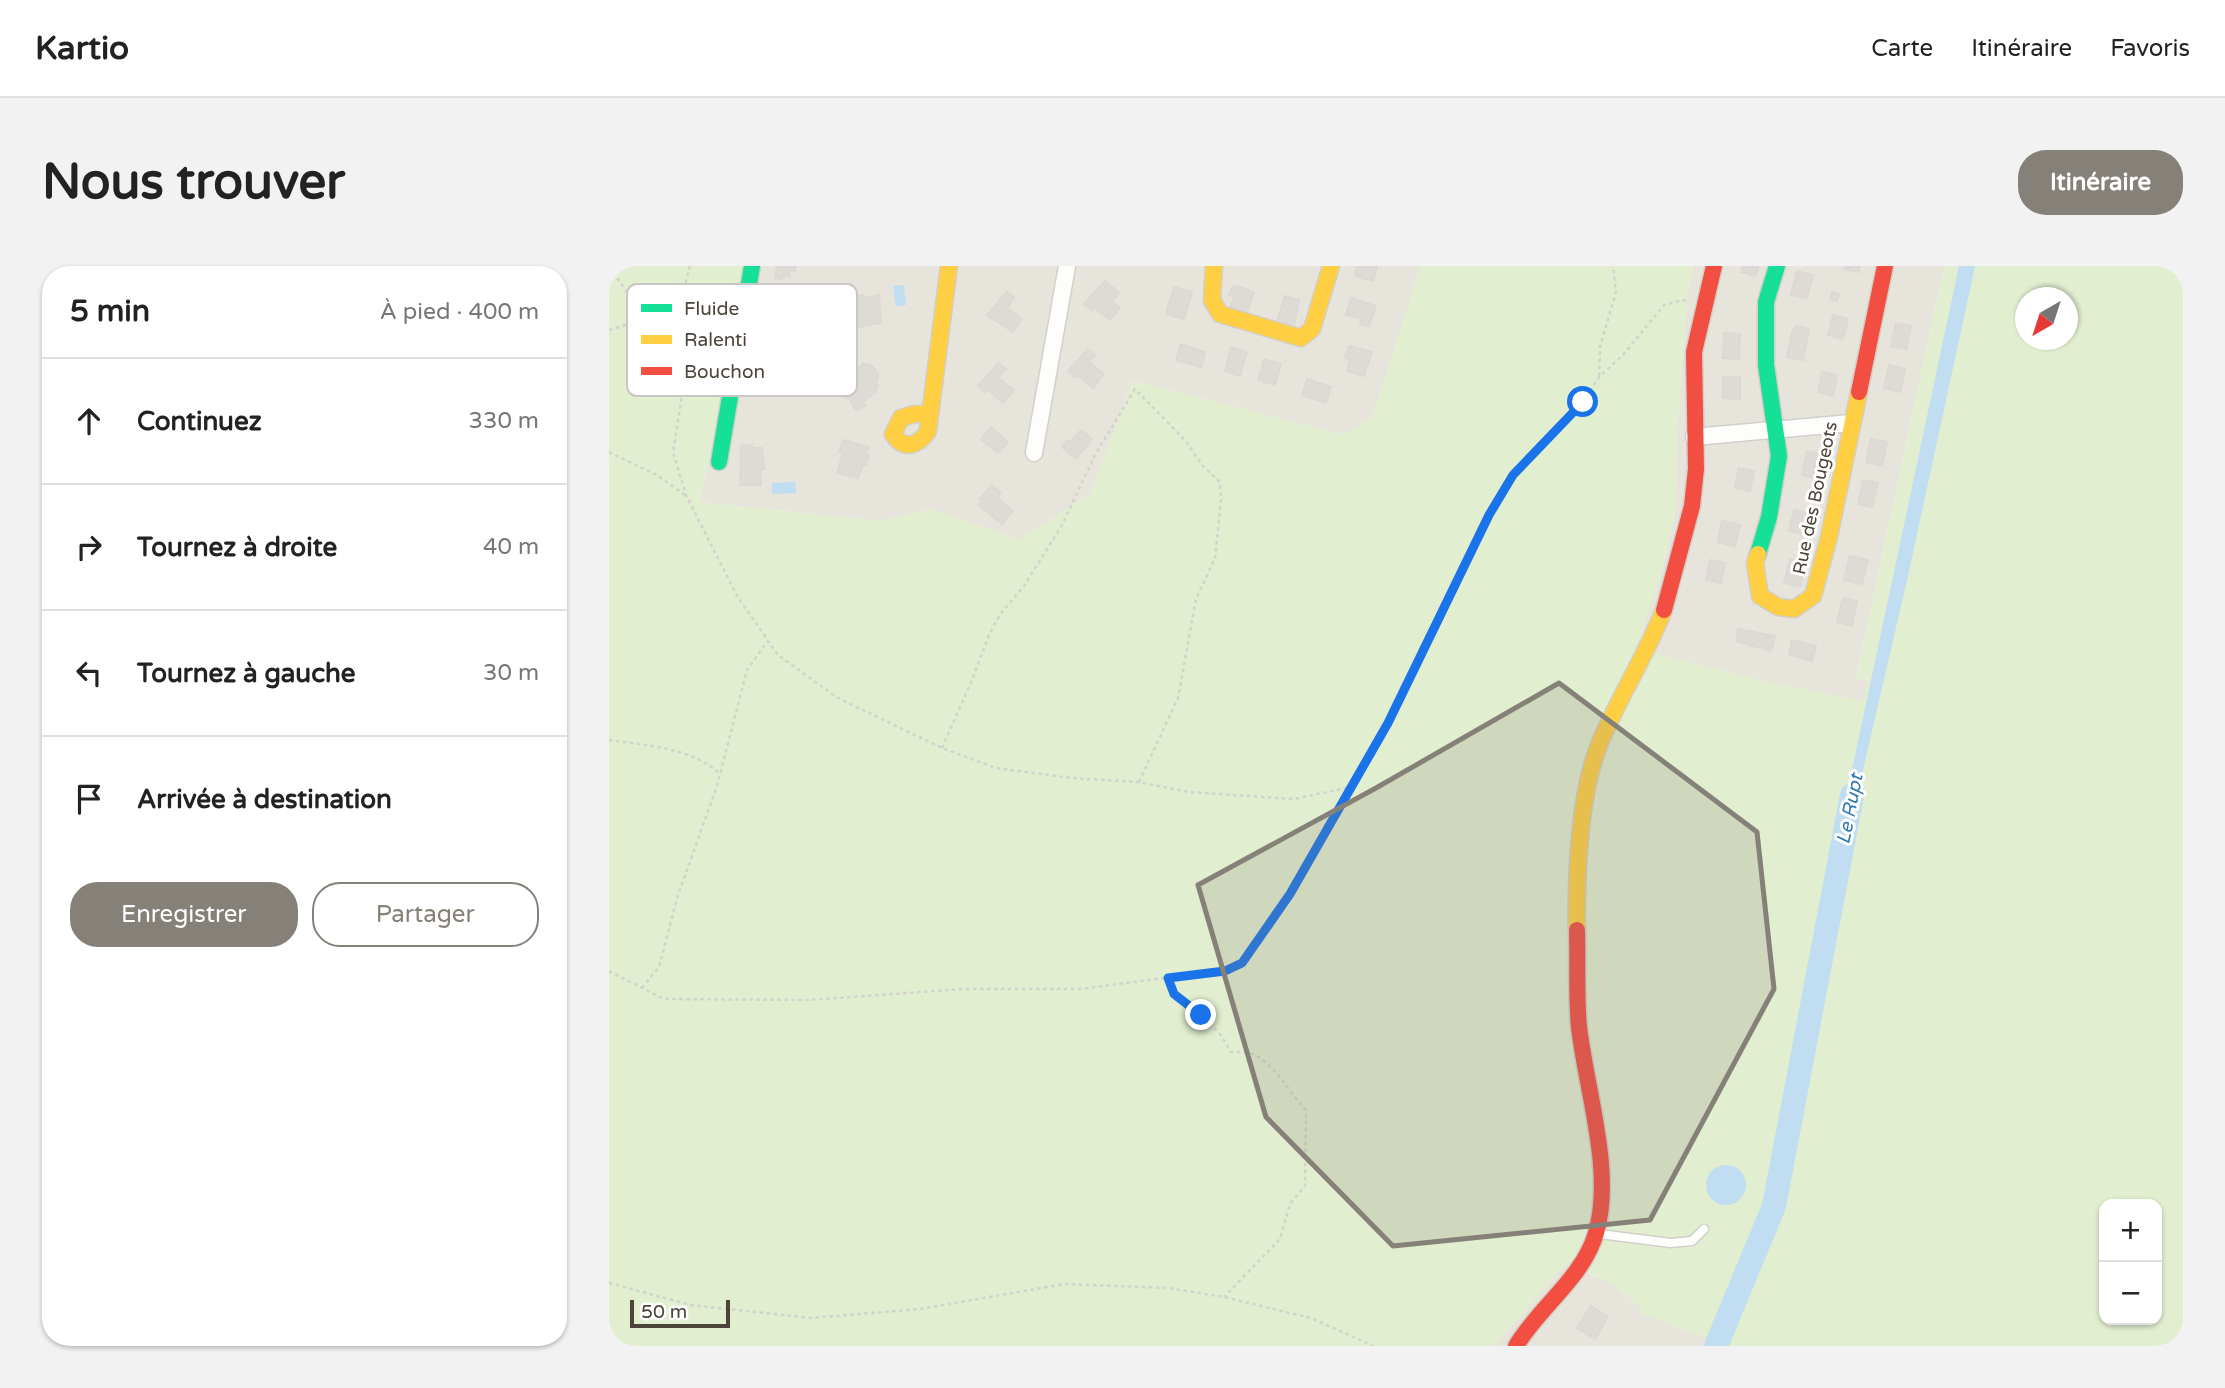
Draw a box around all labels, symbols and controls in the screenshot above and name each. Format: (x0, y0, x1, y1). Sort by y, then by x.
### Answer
text: Kartio (35, 29, 129, 68)
text: Carte (1871, 34, 1933, 63)
text: Itinéraire (1971, 34, 2072, 63)
text: Favoris (2110, 34, 2190, 63)
button: Itinéraire (2018, 150, 2183, 215)
text: Nous trouver (42, 153, 345, 212)
legend (627, 284, 857, 396)
north arrow (2015, 287, 2078, 350)
text: 5 min (70, 293, 150, 330)
text: À pied · 400 m (380, 298, 539, 326)
text: Fluide (684, 298, 739, 320)
text: Ralenti (684, 329, 747, 351)
text: Bouchon (684, 361, 765, 383)
route start (1567, 386, 1598, 417)
icon: ahead (70, 402, 108, 440)
text: Continuez (137, 406, 262, 437)
text: 330 m (469, 407, 539, 435)
street label: Rue des Bougeots (1788, 420, 1842, 576)
icon: right (70, 528, 108, 566)
text: Tournez à droite (137, 532, 337, 563)
text: 40 m (483, 533, 539, 561)
icon: left (70, 654, 108, 692)
text: Tournez à gauche (137, 658, 356, 689)
text: 30 m (483, 659, 539, 687)
water label: Le Rupt (1832, 769, 1868, 846)
icon: arrive (70, 780, 108, 818)
text: Arrivée à destination (137, 784, 392, 815)
button: Enregistrer (70, 882, 298, 947)
button: Partager (312, 882, 539, 947)
route end (1185, 999, 1216, 1030)
map controls (2099, 1199, 2162, 1325)
button: + (2099, 1199, 2162, 1262)
button: − (2099, 1262, 2162, 1325)
scale bar (630, 1297, 730, 1329)
text: 50 m (641, 1301, 687, 1323)

